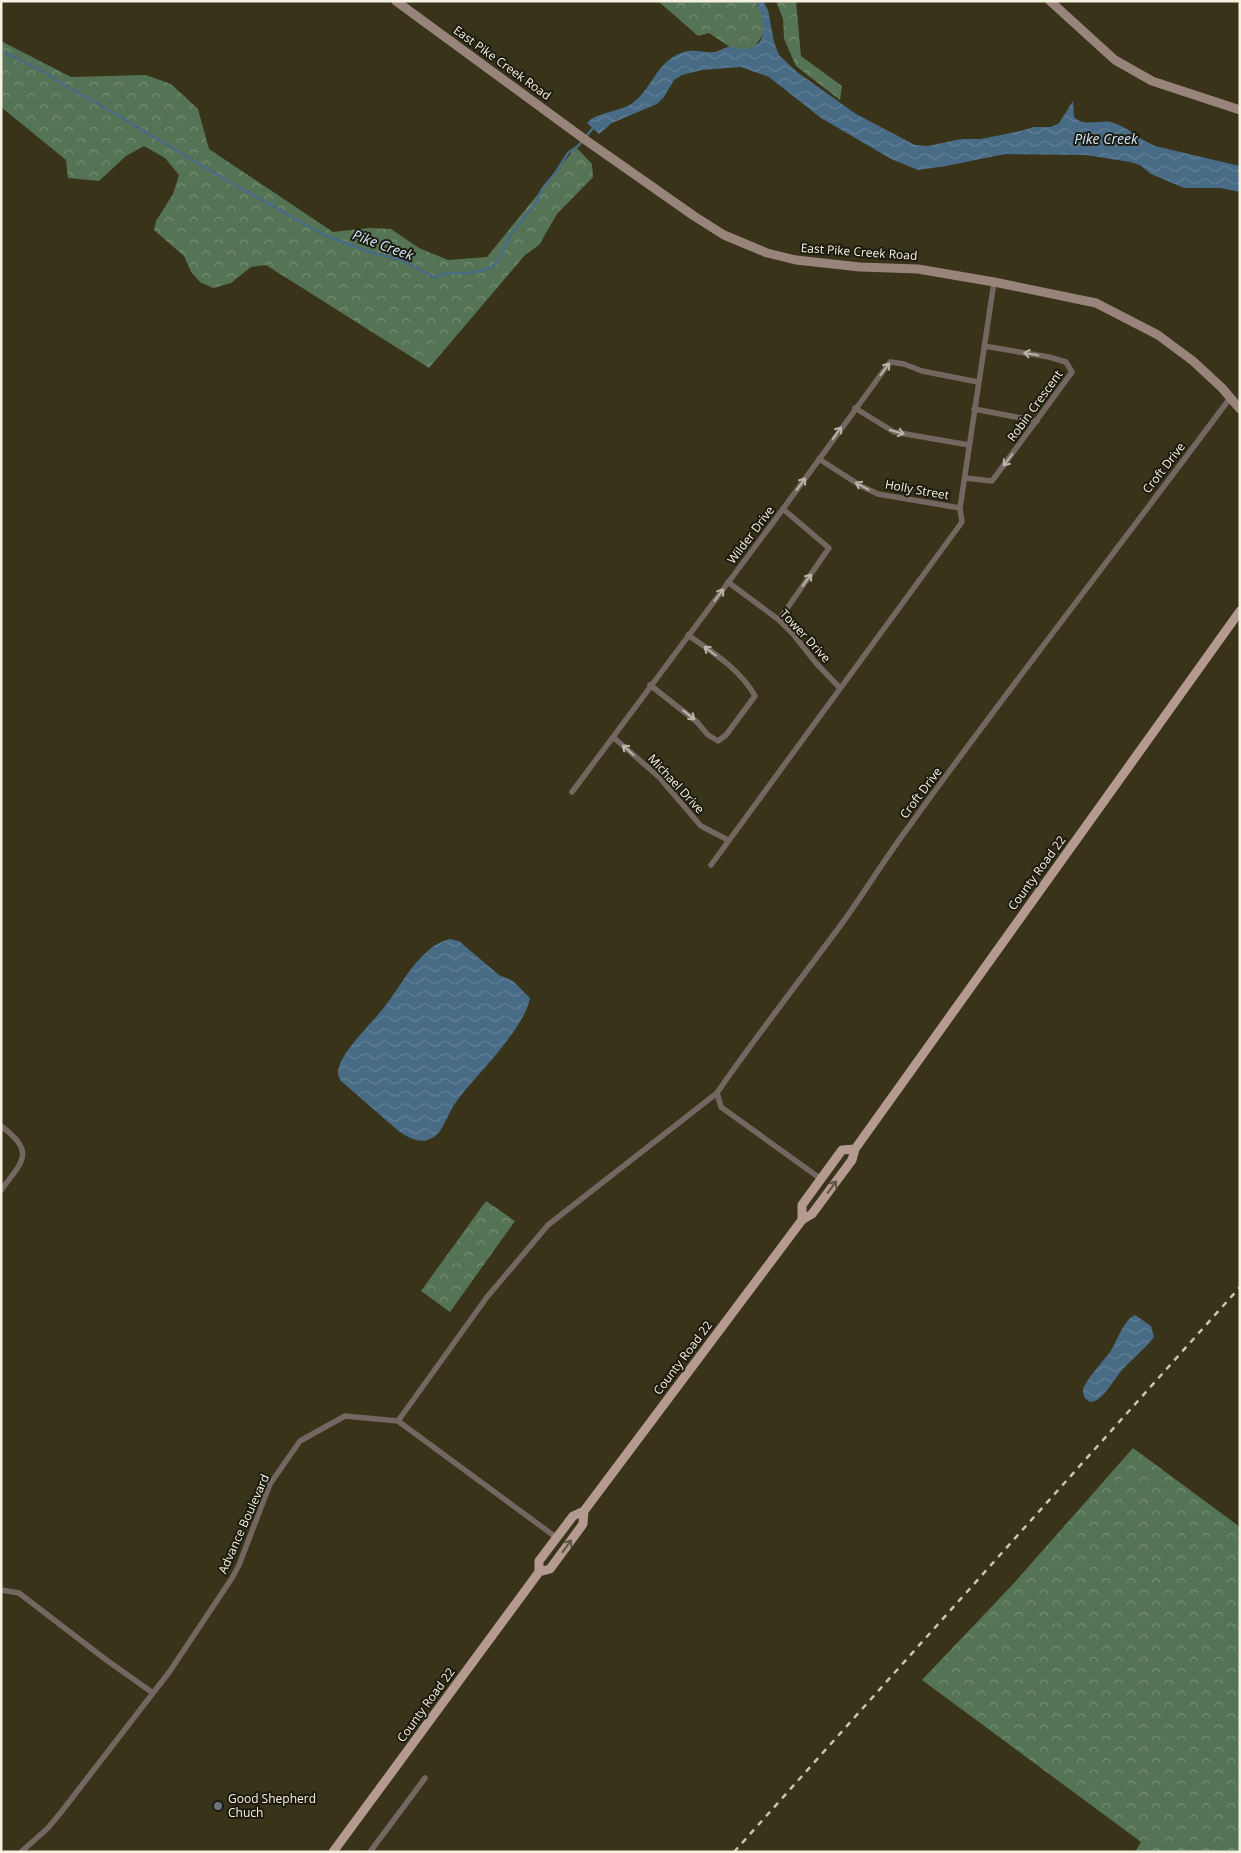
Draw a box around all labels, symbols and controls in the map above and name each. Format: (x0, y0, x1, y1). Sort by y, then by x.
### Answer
street label: East Pike Creek Road (450, 21, 555, 104)
water label: Pike Creek (1074, 129, 1139, 148)
water label: Pike Creek (350, 225, 417, 265)
street label: East Pike Creek Road (800, 239, 918, 264)
one-way arrow (1024, 348, 1040, 358)
one-way arrow (880, 362, 890, 376)
street label: Robin Crescent (1003, 367, 1066, 445)
one-way arrow (832, 427, 842, 441)
one-way arrow (889, 427, 905, 437)
street label: Croft Drive (1138, 438, 1189, 497)
one-way arrow (1003, 453, 1013, 467)
street label: Holly Street (884, 476, 950, 504)
one-way arrow (796, 477, 806, 491)
one-way arrow (855, 481, 870, 490)
street label: Wilder Drive (723, 502, 778, 567)
one-way arrow (802, 573, 812, 587)
one-way arrow (713, 589, 724, 602)
street label: Tower Drive (776, 605, 835, 666)
one-way arrow (703, 646, 717, 656)
one-way arrow (682, 710, 695, 721)
one-way arrow (622, 745, 635, 756)
street label: Michael Drive (644, 750, 709, 817)
street label: Croft Drive (896, 763, 946, 822)
street label: County Road 22 (1004, 832, 1070, 913)
one-way arrow (827, 1180, 837, 1194)
street label: County Road 22 (649, 1317, 716, 1398)
street label: Advance Boulevard (214, 1471, 273, 1576)
one-way arrow (561, 1540, 572, 1553)
street label: County Road 22 (393, 1664, 459, 1745)
place label: Good Shepherd Chuch (228, 1790, 316, 1821)
marker: Good Shepherd Chuch (212, 1800, 224, 1812)

